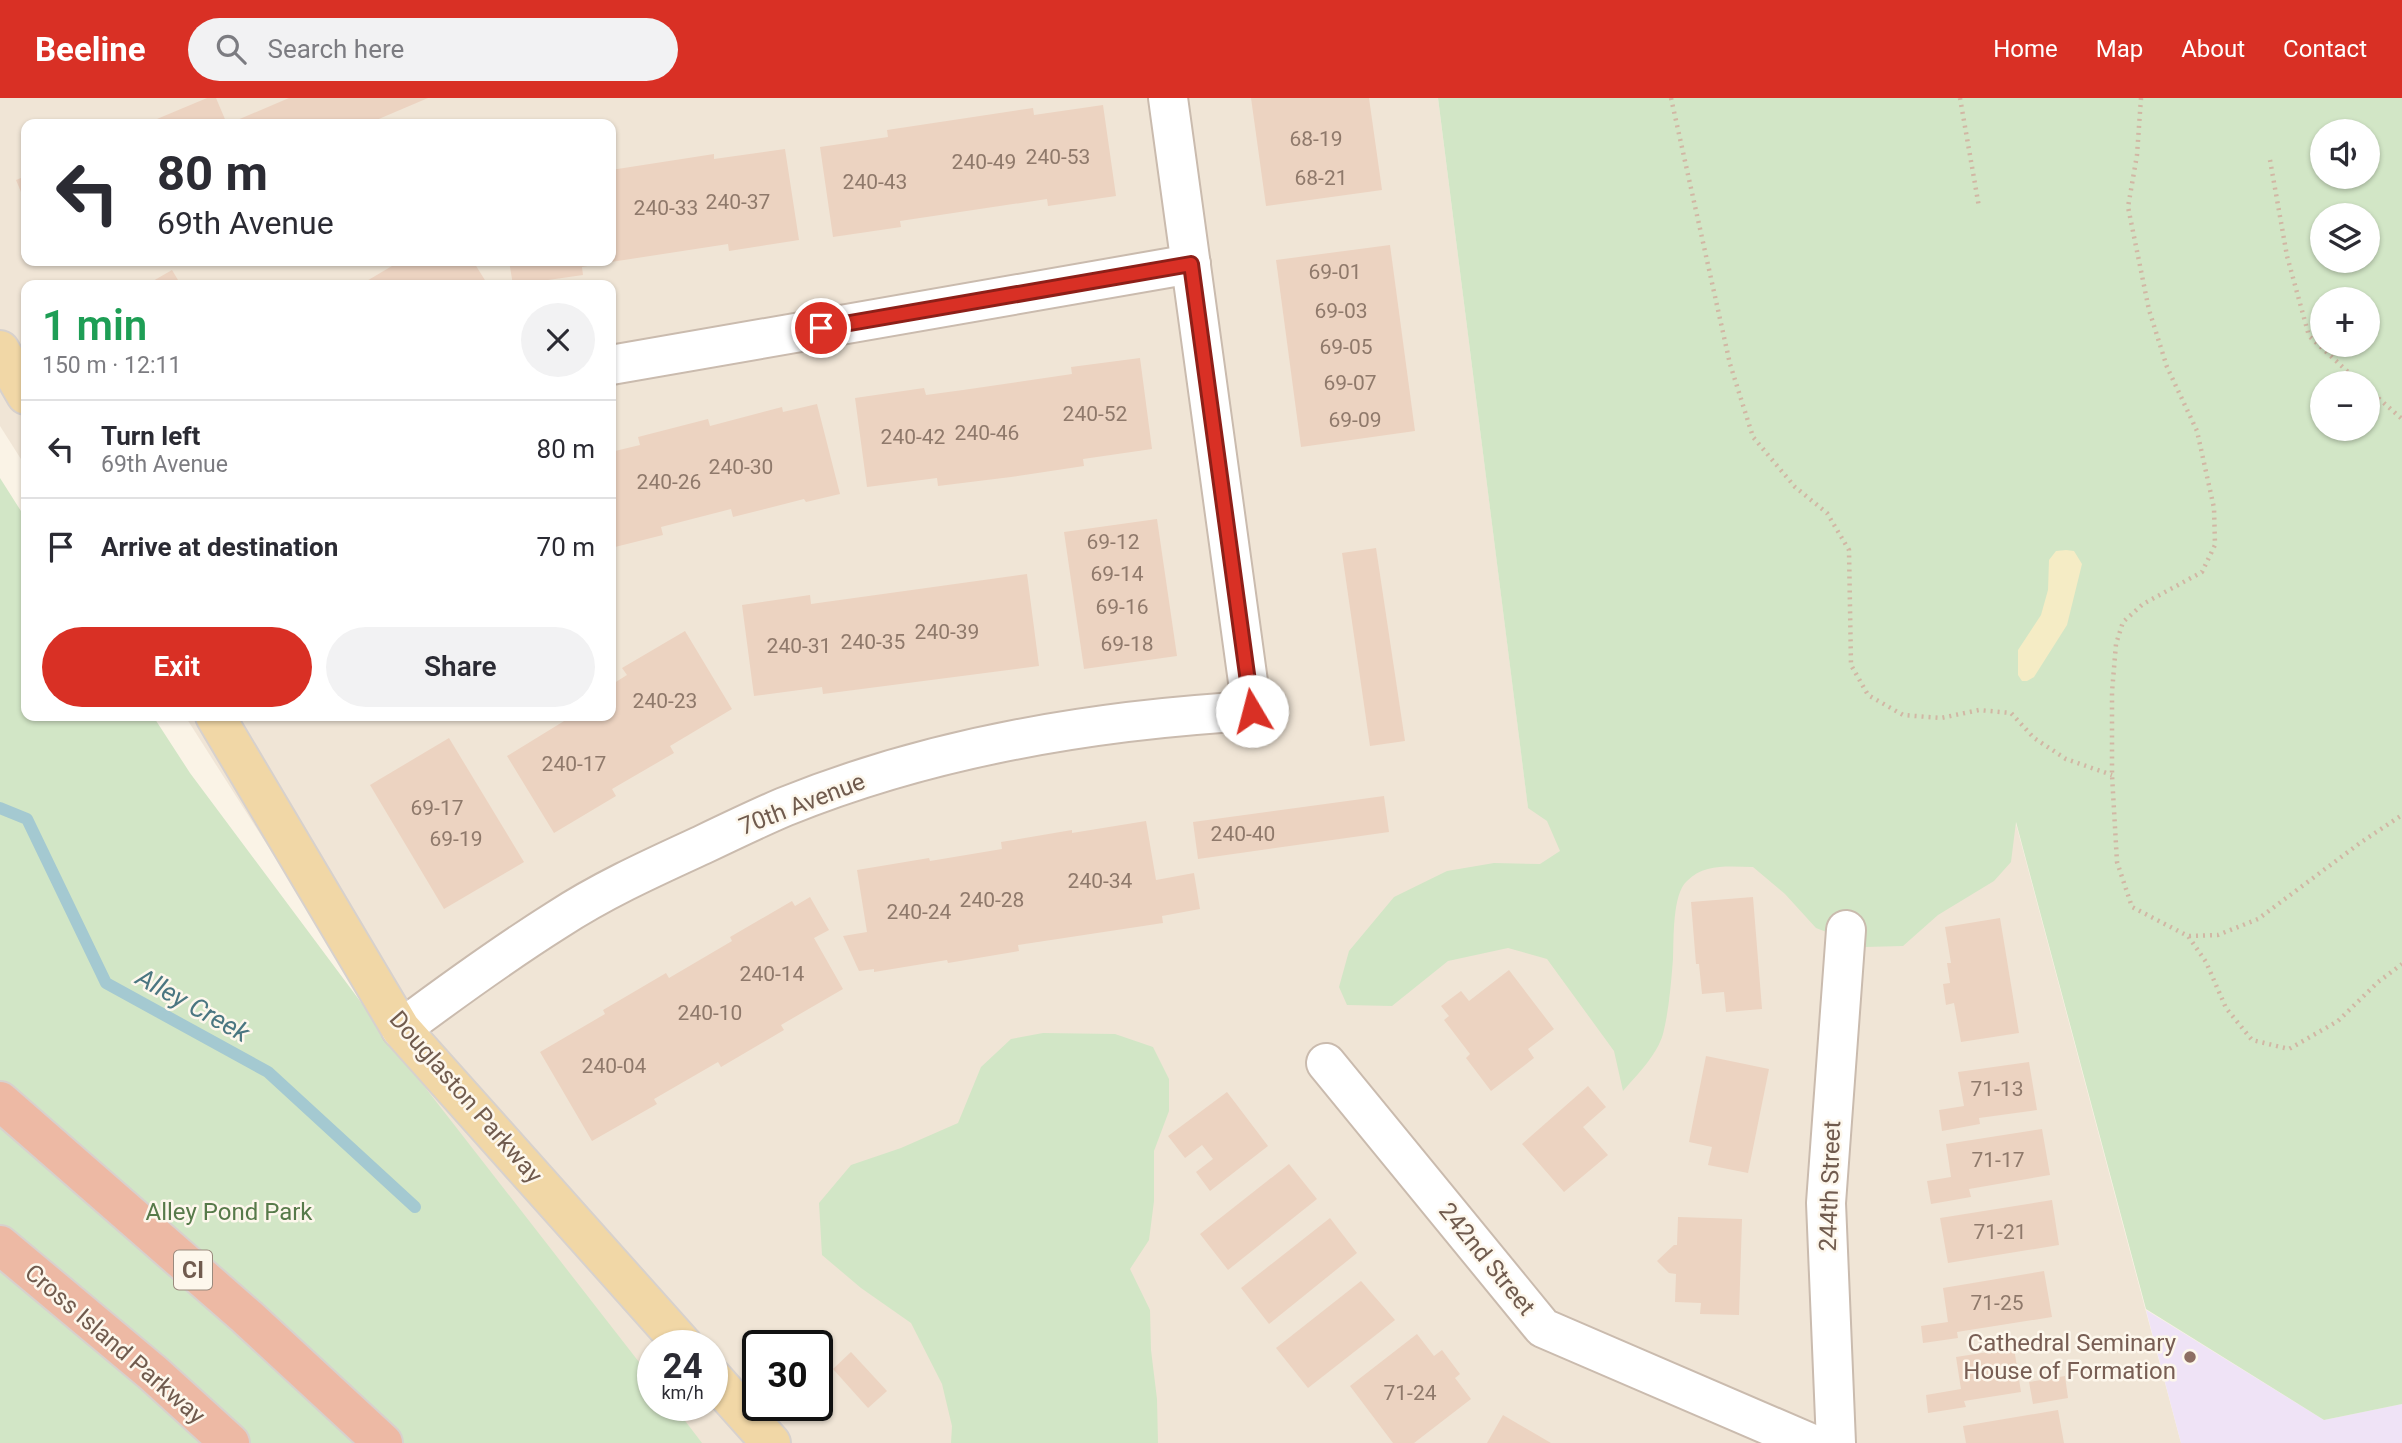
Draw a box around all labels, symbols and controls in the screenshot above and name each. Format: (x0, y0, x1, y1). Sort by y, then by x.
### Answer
search box (188, 18, 678, 81)
text: Beeline (35, 30, 146, 69)
icon: search (212, 30, 250, 68)
text: Search here (268, 34, 404, 64)
text: Home (1993, 35, 2058, 63)
text: Map (2096, 35, 2143, 63)
text: About (2181, 35, 2245, 63)
text: Contact (2283, 35, 2367, 63)
map controls (2310, 119, 2380, 441)
button: sound (2310, 119, 2380, 189)
house number: 68-19 (1289, 127, 1343, 151)
text: 80 m (157, 145, 268, 202)
house number: 240-53 (1026, 145, 1090, 169)
icon: left (42, 147, 133, 238)
house number: 240-49 (952, 150, 1016, 174)
house number: 68-21 (1294, 166, 1348, 190)
house number: 240-43 (843, 170, 907, 194)
house number: 240-37 (706, 190, 770, 214)
house number: 240-33 (634, 196, 698, 220)
button: layers (2310, 203, 2380, 273)
text: 69th Avenue (157, 204, 334, 242)
house number: 69-01 (1308, 260, 1362, 284)
button: + (2310, 287, 2380, 357)
pin (791, 298, 851, 358)
house number: 69-03 (1314, 299, 1368, 323)
text: 1 min (42, 301, 147, 350)
button: close (521, 303, 595, 377)
icon: arrive (802, 309, 840, 347)
house number: 69-05 (1319, 335, 1373, 359)
text: 150 m · 12:11 (42, 352, 181, 379)
house number: 69-07 (1323, 371, 1377, 395)
button: − (2310, 371, 2380, 441)
house number: 240-52 (1063, 402, 1128, 426)
house number: 69-09 (1328, 408, 1382, 432)
text: Turn left (101, 421, 200, 451)
house number: 240-46 (955, 421, 1019, 445)
house number: 240-42 (881, 425, 946, 449)
icon: left (42, 430, 80, 468)
text: 80 m (537, 434, 595, 464)
text: 69th Avenue (101, 451, 228, 478)
house number: 240-30 (709, 455, 773, 479)
house number: 240-26 (637, 470, 701, 494)
icon: arrive (42, 528, 80, 566)
house number: 69-12 (1086, 530, 1140, 554)
text: Arrive at destination (101, 532, 338, 562)
text: 70 m (537, 532, 595, 562)
house number: 69-14 (1090, 562, 1144, 586)
house number: 69-16 (1095, 595, 1149, 619)
house number: 240-39 (915, 620, 979, 644)
button: Exit (42, 627, 312, 707)
button: Share (326, 627, 595, 707)
house number: 240-35 (841, 630, 905, 654)
house number: 69-18 (1100, 632, 1154, 656)
house number: 240-31 (767, 634, 831, 658)
position arrow (1215, 674, 1289, 748)
house number: 240-23 (633, 689, 697, 713)
house number: 240-17 (542, 752, 606, 776)
street label: 70th Avenue (735, 767, 869, 841)
house number: 69-17 (410, 796, 464, 820)
house number: 240-40 (1211, 822, 1275, 846)
house number: 69-19 (429, 827, 483, 851)
house number: 240-34 (1068, 869, 1133, 893)
house number: 240-28 (960, 888, 1024, 912)
house number: 240-24 (887, 900, 952, 924)
water label: Alley Creek (130, 961, 256, 1049)
house number: 240-14 (740, 962, 805, 986)
house number: 240-10 (678, 1001, 742, 1025)
street label: Douglaston Parkway (384, 1005, 549, 1189)
house number: 240-04 (582, 1054, 647, 1078)
house number: 71-13 (1970, 1077, 2024, 1101)
street label: 244th Street (1814, 1120, 1846, 1252)
house number: 71-17 (1971, 1148, 2025, 1172)
street label: 242nd Street (1433, 1197, 1541, 1321)
park label: Alley Pond Park (146, 1198, 313, 1226)
house number: 71-21 (1973, 1220, 2027, 1244)
road number: CI (174, 1250, 212, 1289)
street label: Cross Island Parkway (19, 1258, 211, 1430)
house number: 71-25 (1970, 1291, 2024, 1315)
place label: Cathedral Seminary House of Formation (1963, 1329, 2177, 1385)
speed limit sign: 30 (742, 1330, 833, 1421)
text: 24 (662, 1346, 703, 1387)
marker: Cathedral Seminary House of Formation (2182, 1349, 2198, 1365)
house number: 71-24 (1383, 1381, 1437, 1405)
text: km/h (661, 1382, 704, 1403)

